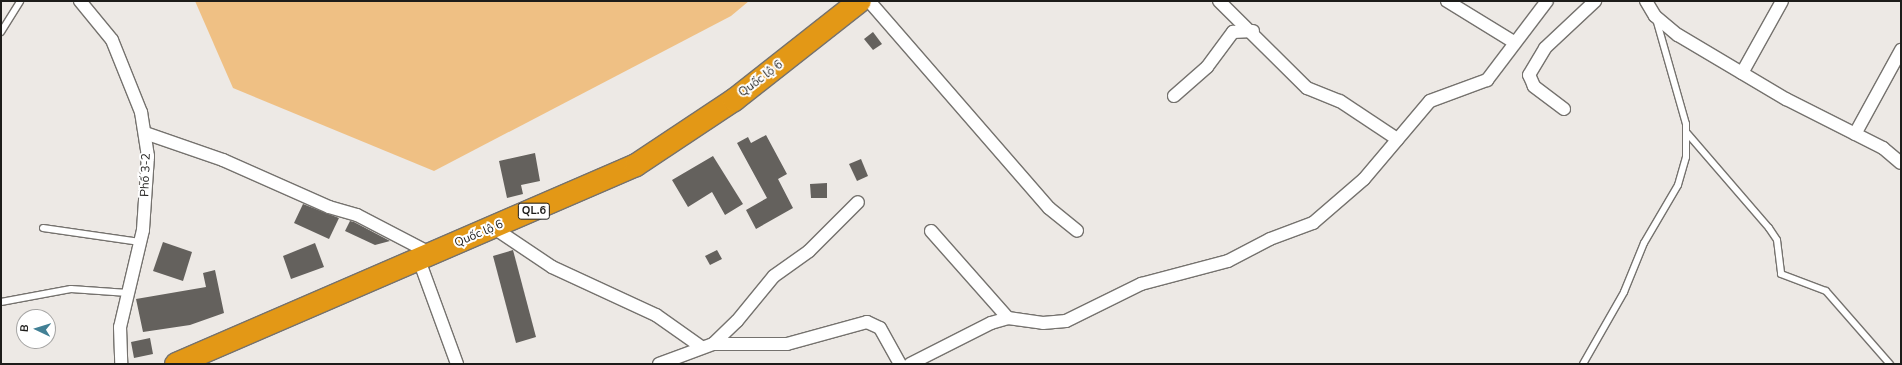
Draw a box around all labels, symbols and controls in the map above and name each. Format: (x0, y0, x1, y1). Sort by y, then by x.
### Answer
street label: Quốc lộ 6 (736, 58, 786, 100)
street label: Phố 3-2 (138, 153, 154, 197)
road number: QL.6 (517, 202, 551, 220)
street label: Quốc lộ 6 (452, 217, 506, 251)
north arrow (16, 309, 56, 349)
text: B (17, 324, 32, 333)

